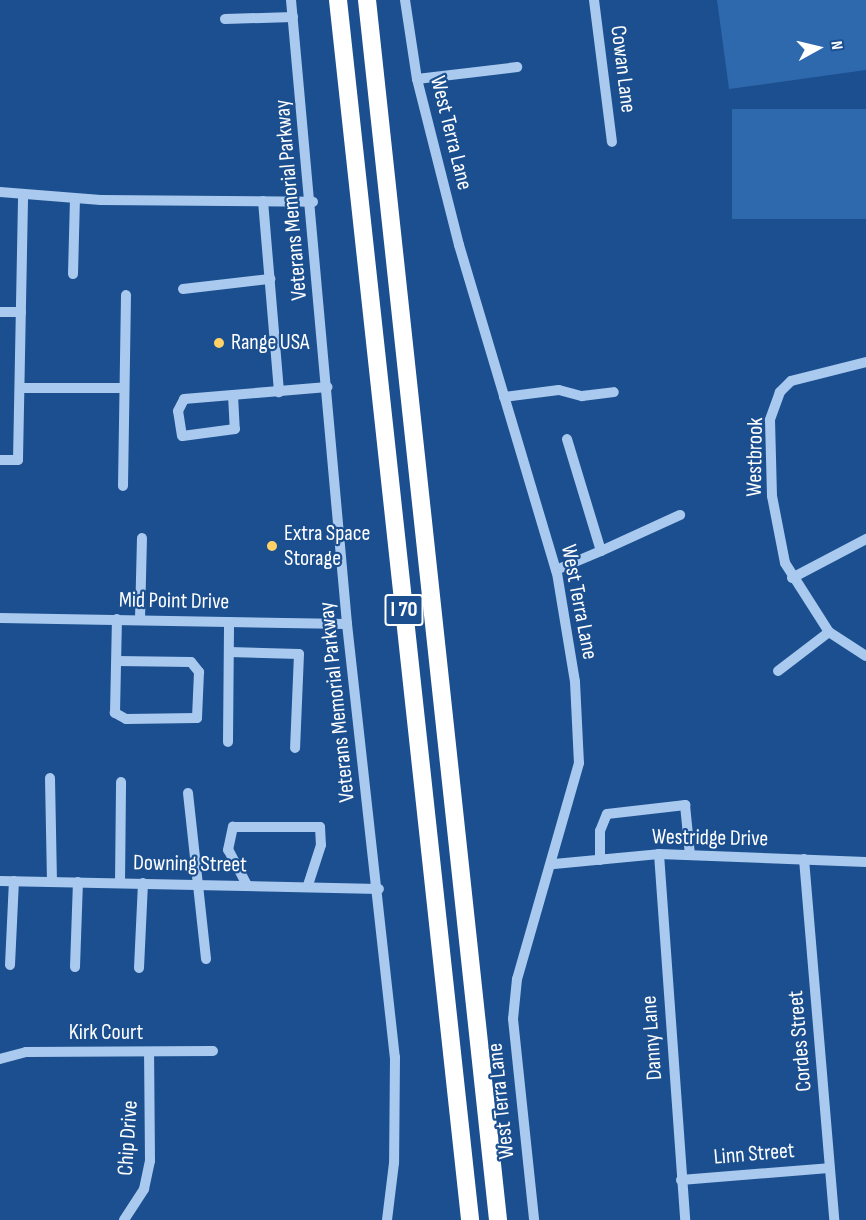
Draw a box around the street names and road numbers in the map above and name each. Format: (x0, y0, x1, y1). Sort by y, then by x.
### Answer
street label: Cowan Lane (605, 24, 641, 114)
street label: West Terra Lane (424, 73, 478, 193)
street label: Veterans Memorial Parkway (269, 99, 313, 301)
street label: Westbrook (741, 417, 769, 497)
street label: West Terra Lane (555, 542, 603, 662)
street label: Mid Point Drive (119, 587, 229, 615)
road number: I 70 (383, 592, 425, 628)
street label: Veterans Memorial Parkway (313, 600, 361, 804)
street label: Westridge Drive (652, 824, 768, 852)
street label: Downing Street (133, 850, 247, 878)
street label: Cordes Street (782, 989, 818, 1093)
street label: Danny Lane (636, 995, 668, 1081)
street label: Kirk Court (69, 1020, 143, 1046)
street label: West Terra Lane (482, 1042, 520, 1160)
street label: Chip Drive (112, 1100, 144, 1176)
street label: Linn Street (713, 1137, 795, 1171)

